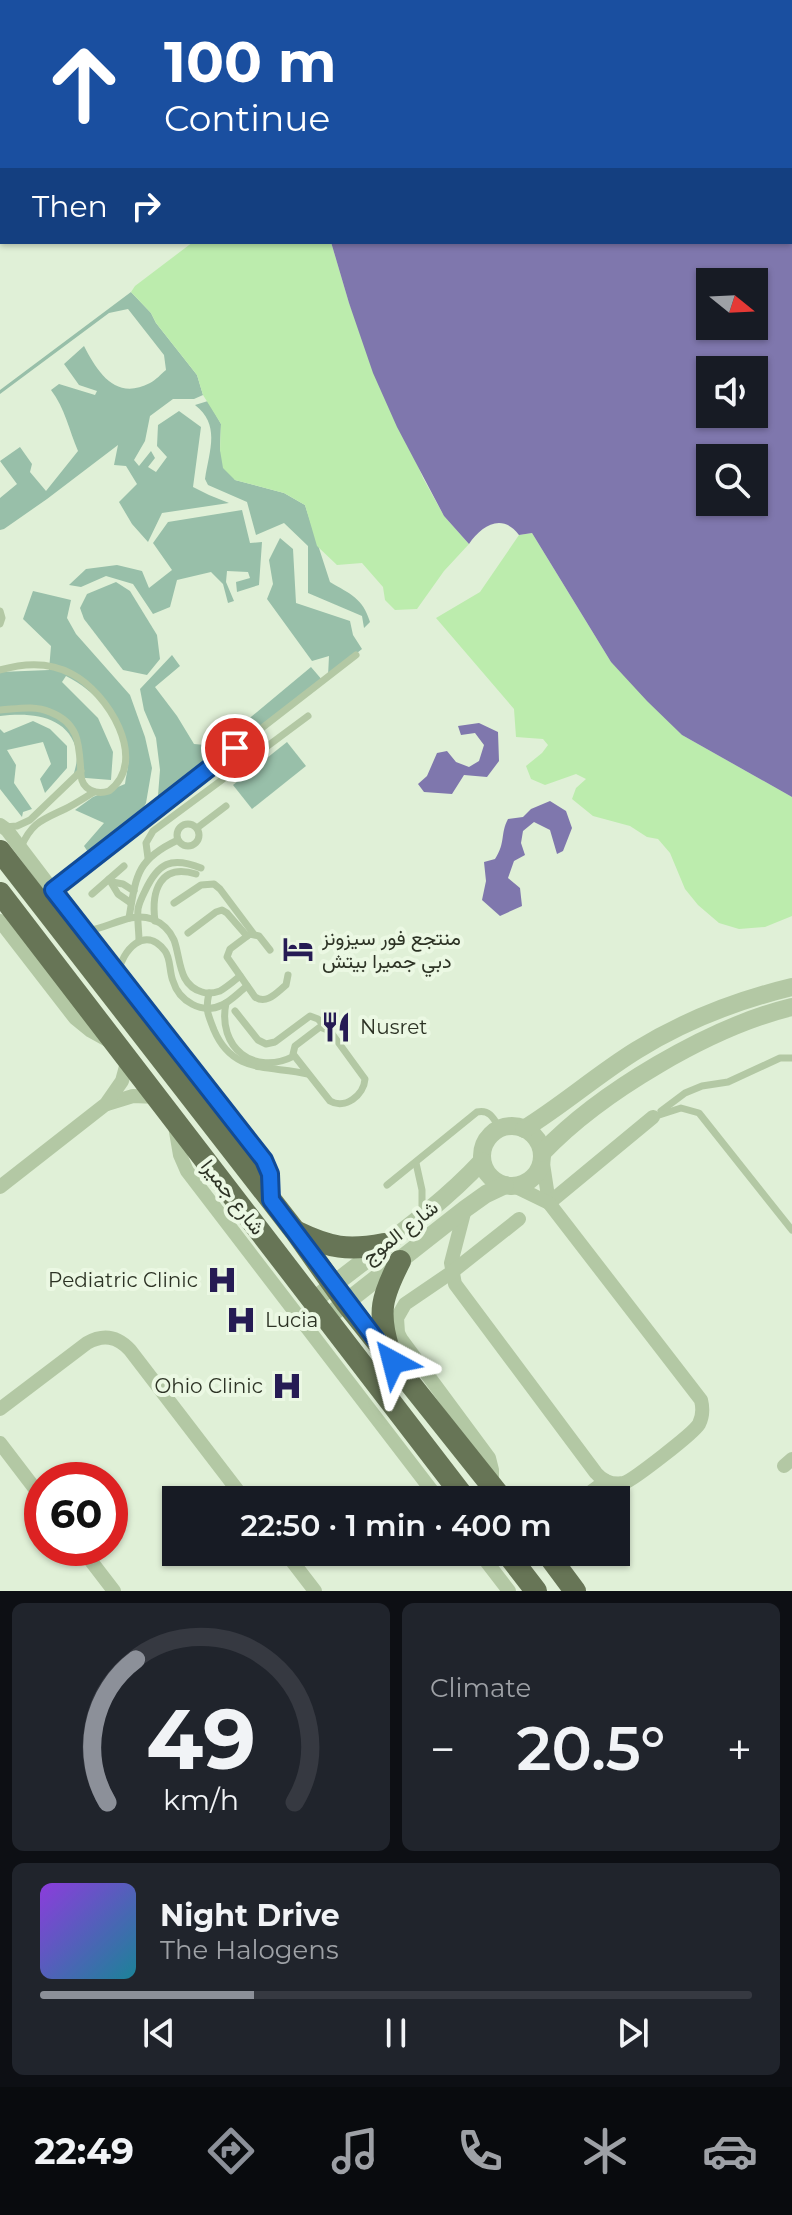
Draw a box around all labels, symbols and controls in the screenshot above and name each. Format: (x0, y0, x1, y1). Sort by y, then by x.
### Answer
text: 100 m (164, 28, 337, 96)
icon: ahead (32, 32, 136, 136)
text: Continue (164, 96, 330, 140)
icon: right (124, 184, 168, 228)
text: Then (32, 188, 108, 225)
north arrow (696, 268, 768, 340)
map controls (696, 268, 768, 516)
button: sound (696, 356, 768, 428)
button: search (696, 444, 768, 516)
pin (201, 714, 269, 782)
icon: arrive (213, 726, 257, 770)
place label: منتجع فور سيزونز دبي جميرا بيتش (321, 926, 461, 978)
hotel icon: منتجع فور سيزونز دبي جميرا بيتش (281, 932, 315, 966)
restaurant icon: Nusret (319, 1010, 353, 1044)
place label: Nusret (360, 1015, 427, 1039)
street label: شارع جميرا (194, 1154, 270, 1241)
street label: شارع الموج (357, 1195, 444, 1271)
hospital icon: Pediatric Clinic (205, 1263, 239, 1297)
place label: Pediatric Clinic (48, 1268, 198, 1292)
hospital icon: Lucia (224, 1303, 258, 1337)
place label: Lucia (265, 1308, 318, 1332)
position arrow (351, 1320, 435, 1404)
hospital icon: Ohio Clinic (270, 1369, 304, 1403)
place label: Ohio Clinic (154, 1374, 263, 1398)
speed limit sign: 60 (24, 1462, 128, 1566)
text: 22:50 · 1 min · 400 m (240, 1507, 552, 1544)
text: Climate (430, 1672, 531, 1704)
text: 49 (146, 1688, 256, 1790)
text: 20.5° (517, 1712, 665, 1785)
text: − (430, 1722, 455, 1776)
text: + (727, 1722, 752, 1776)
text: km/h (163, 1782, 239, 1817)
text: Night Drive (160, 1897, 340, 1934)
text: The Halogens (160, 1934, 339, 1966)
icon: previous (137, 2011, 181, 2055)
icon: pause (374, 2011, 418, 2055)
icon: next (611, 2011, 655, 2055)
icon: directions (203, 2123, 259, 2179)
icon: music (327, 2123, 383, 2179)
icon: phone (452, 2123, 508, 2179)
icon: climate (577, 2123, 633, 2179)
icon: car (702, 2123, 758, 2179)
text: 22:49 (34, 2129, 134, 2173)

